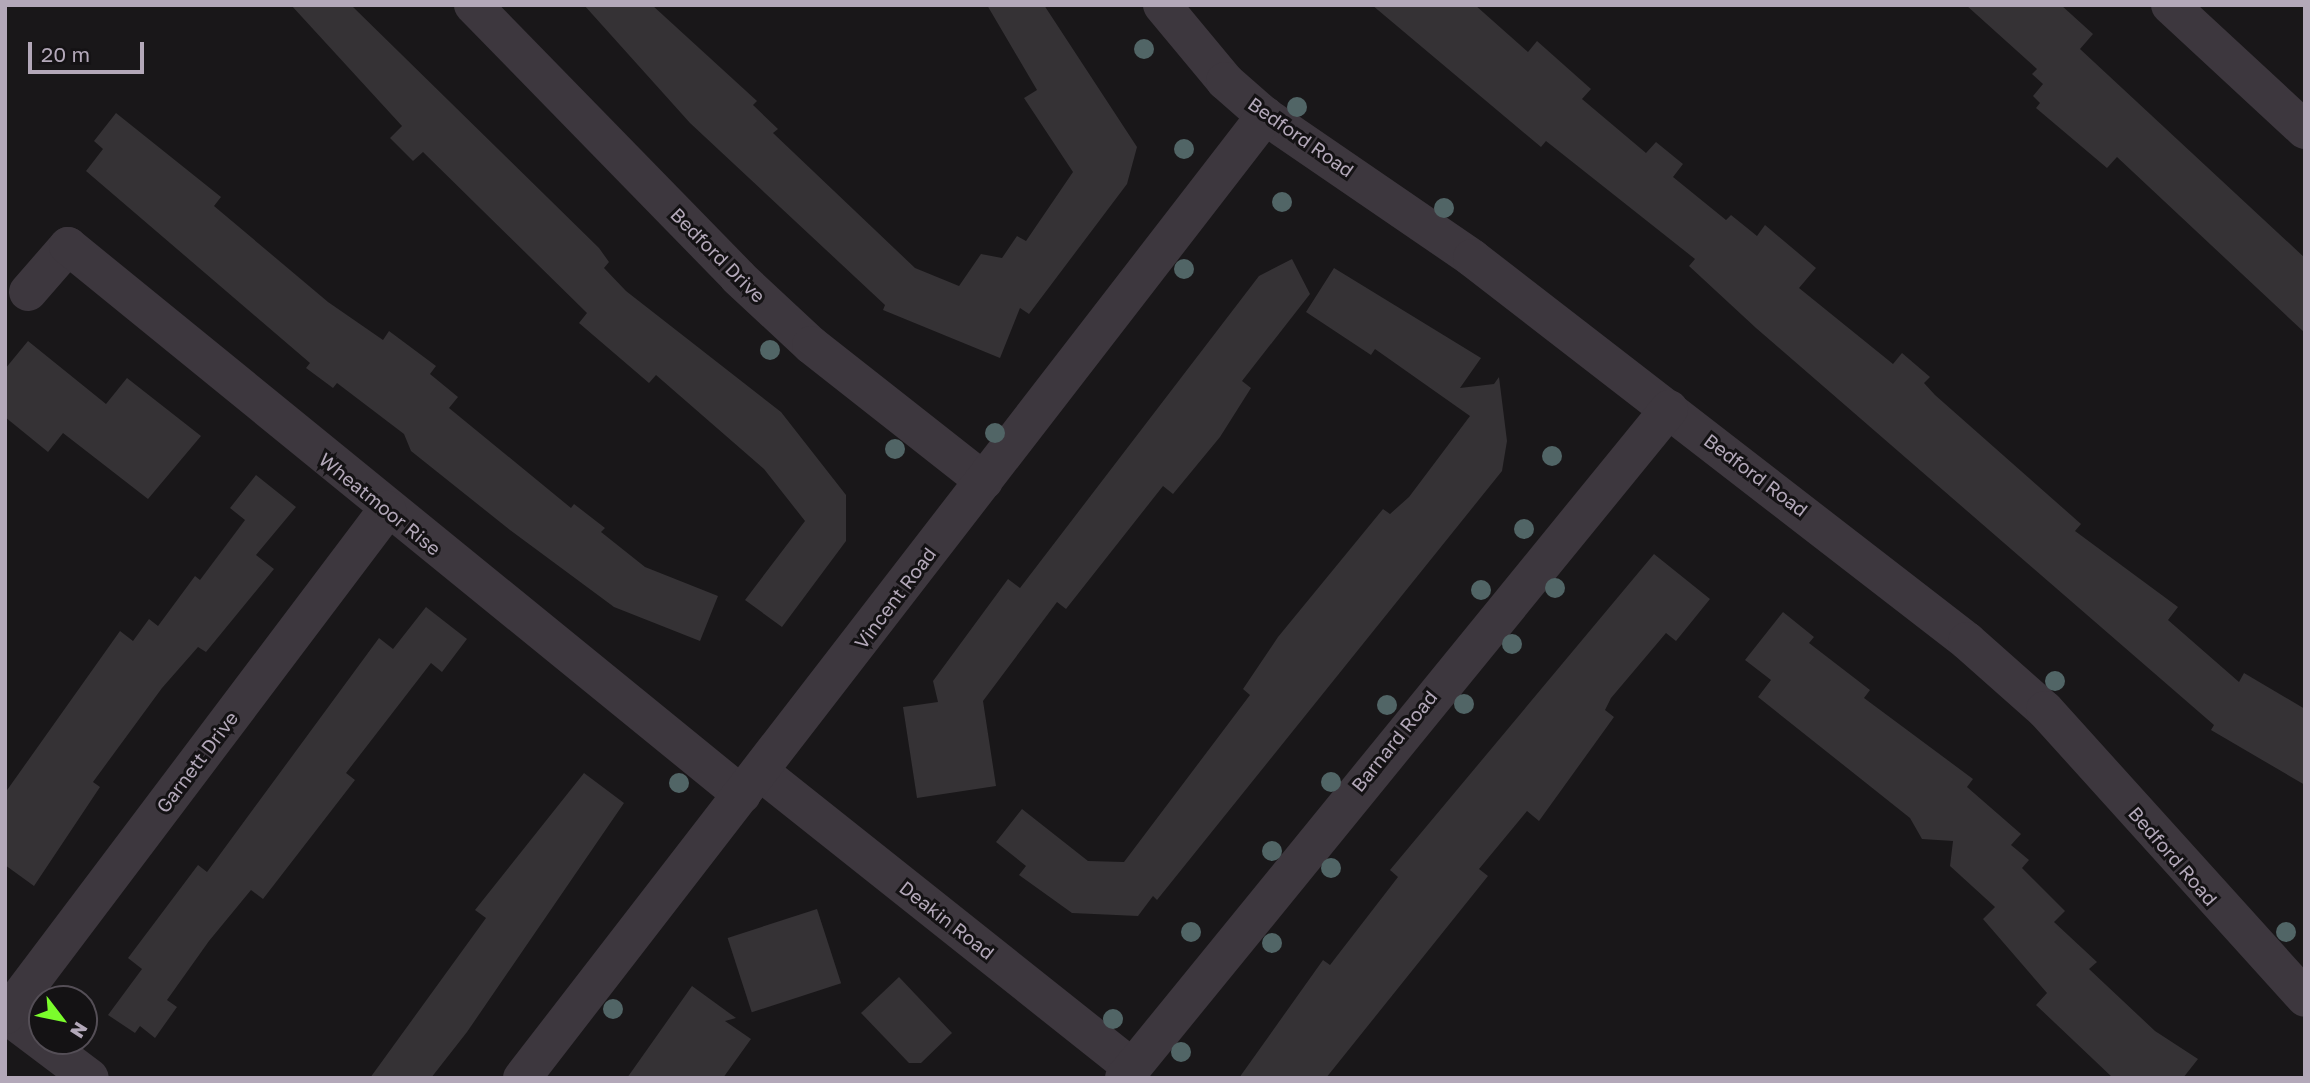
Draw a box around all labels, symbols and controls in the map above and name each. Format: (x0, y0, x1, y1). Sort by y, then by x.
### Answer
scale bar (32, 28, 147, 72)
text: 20 m (41, 41, 90, 67)
street label: Bedford Road (1244, 92, 1358, 182)
street label: Bedford Drive (666, 203, 770, 307)
street label: Bedford Road (1700, 429, 1812, 521)
street label: Wheatmoor Rise (315, 448, 445, 560)
street label: Vincent Road (849, 543, 941, 653)
street label: Barnard Road (1346, 686, 1442, 796)
street label: Garnett Drive (151, 707, 243, 817)
street label: Bedford Road (2124, 802, 2222, 910)
street label: Deakin Road (895, 876, 999, 964)
north arrow (28, 985, 98, 1055)
text: N (66, 1018, 93, 1043)

